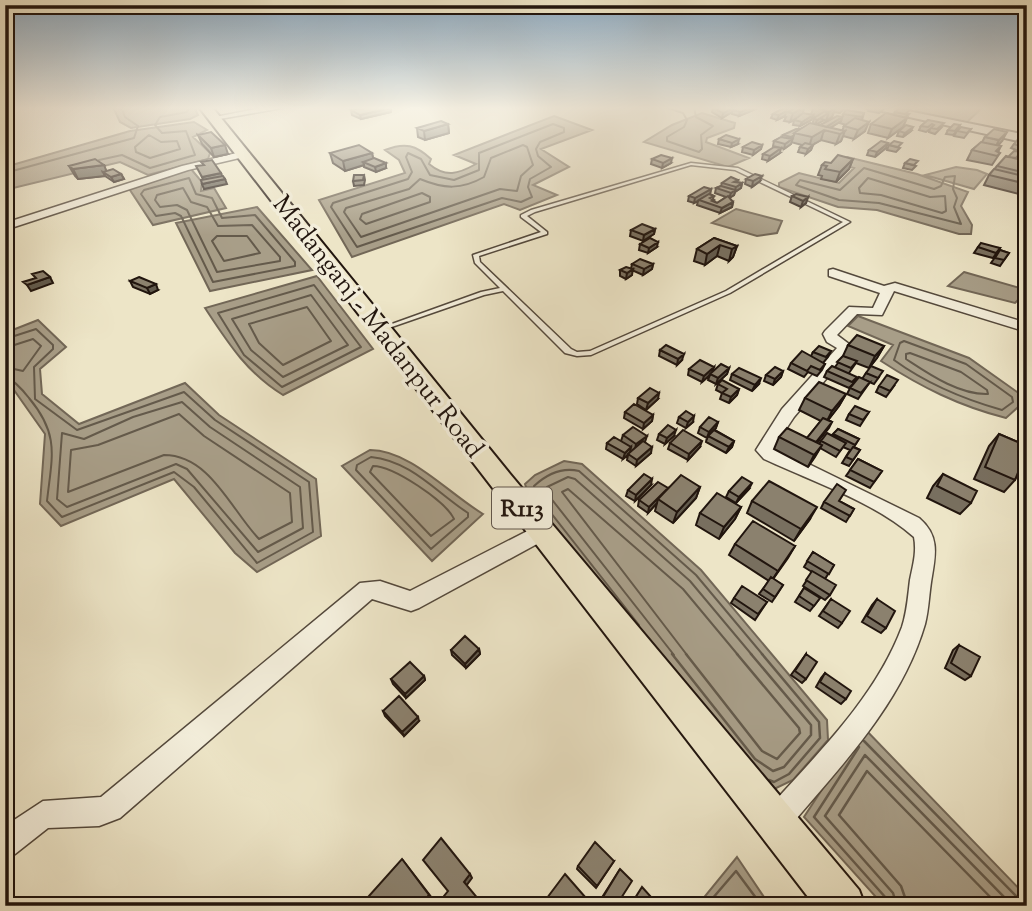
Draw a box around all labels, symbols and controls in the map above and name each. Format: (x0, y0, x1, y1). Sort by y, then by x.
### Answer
street label: Madanganj - Madanpur Road (263, 188, 492, 467)
road number: R113 (492, 488, 552, 528)

